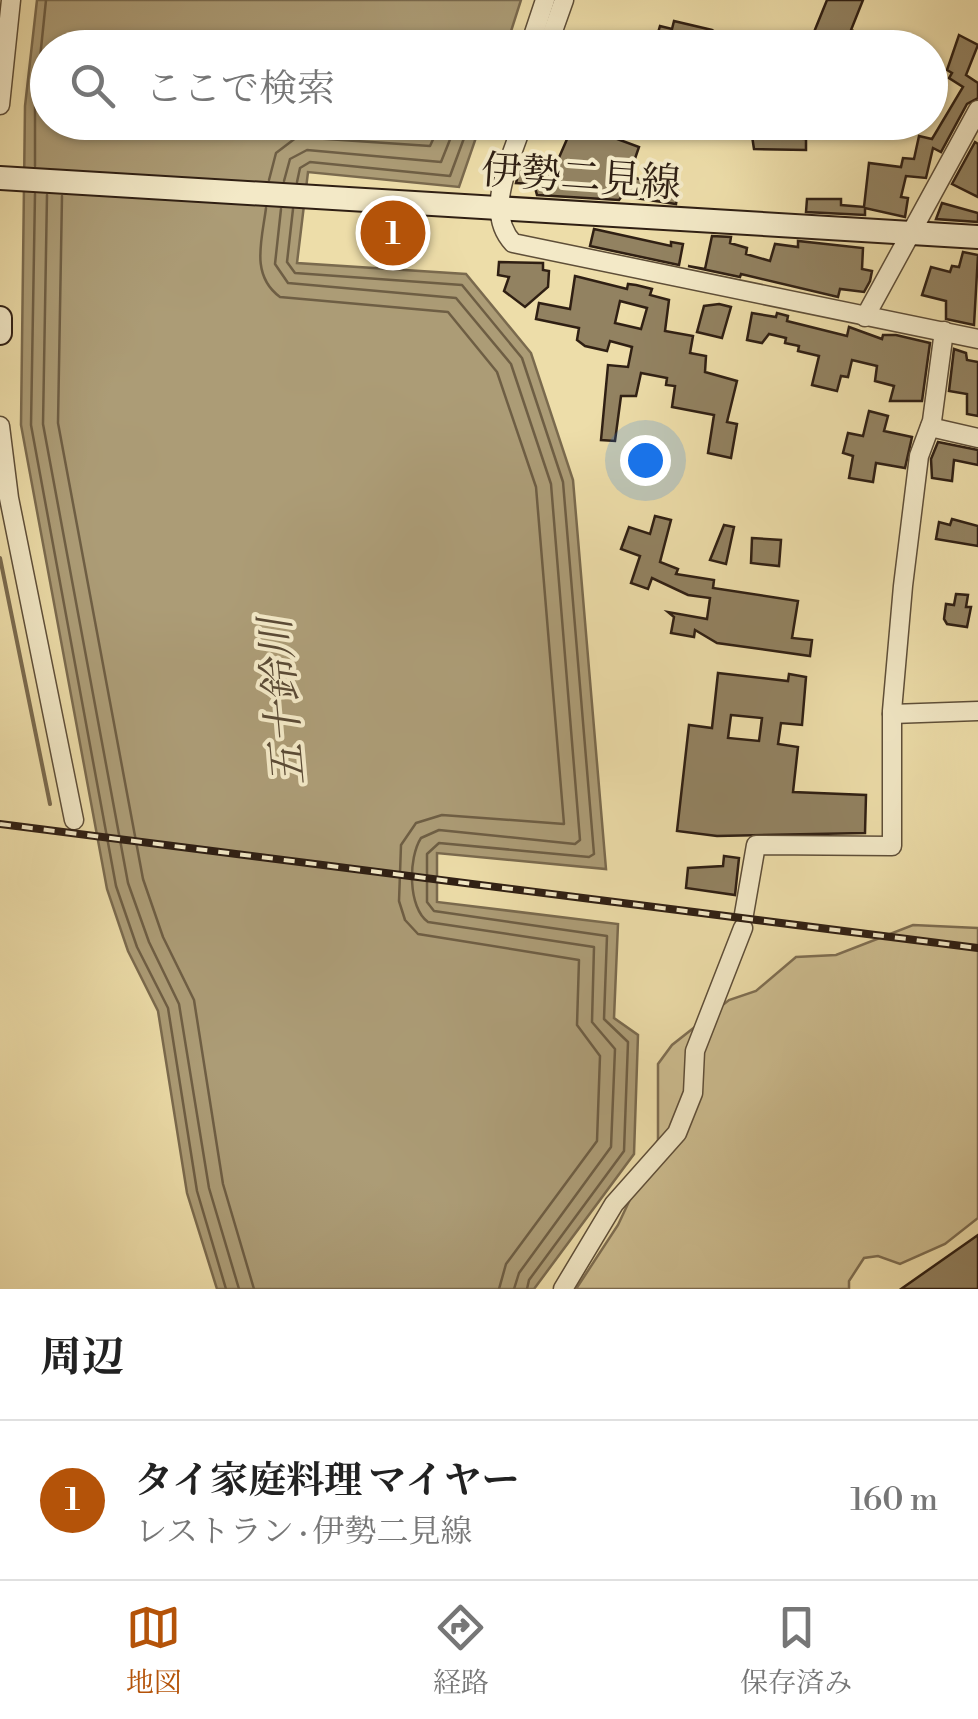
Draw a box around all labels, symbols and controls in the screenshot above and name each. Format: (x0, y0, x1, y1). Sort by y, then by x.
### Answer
search box (30, 30, 948, 140)
icon: search (65, 58, 120, 113)
text: ここで検索 (145, 66, 335, 113)
street label: 伊勢二見線 (479, 146, 682, 210)
pin: 1 (360, 196, 426, 270)
your location (620, 435, 671, 486)
water label: 五十鈴川 (249, 612, 317, 788)
text: 周辺 (40, 1332, 124, 1385)
text: タイ家庭料理 マイヤー (135, 1458, 520, 1505)
text: 1 (65, 1480, 80, 1520)
text: 160 m (850, 1480, 938, 1520)
text: レストラン · 伊勢二見線 (135, 1512, 473, 1552)
tab: 地図 (126, 1600, 182, 1701)
tab: 経路 (433, 1600, 489, 1701)
tab: 保存済み (740, 1600, 852, 1701)

